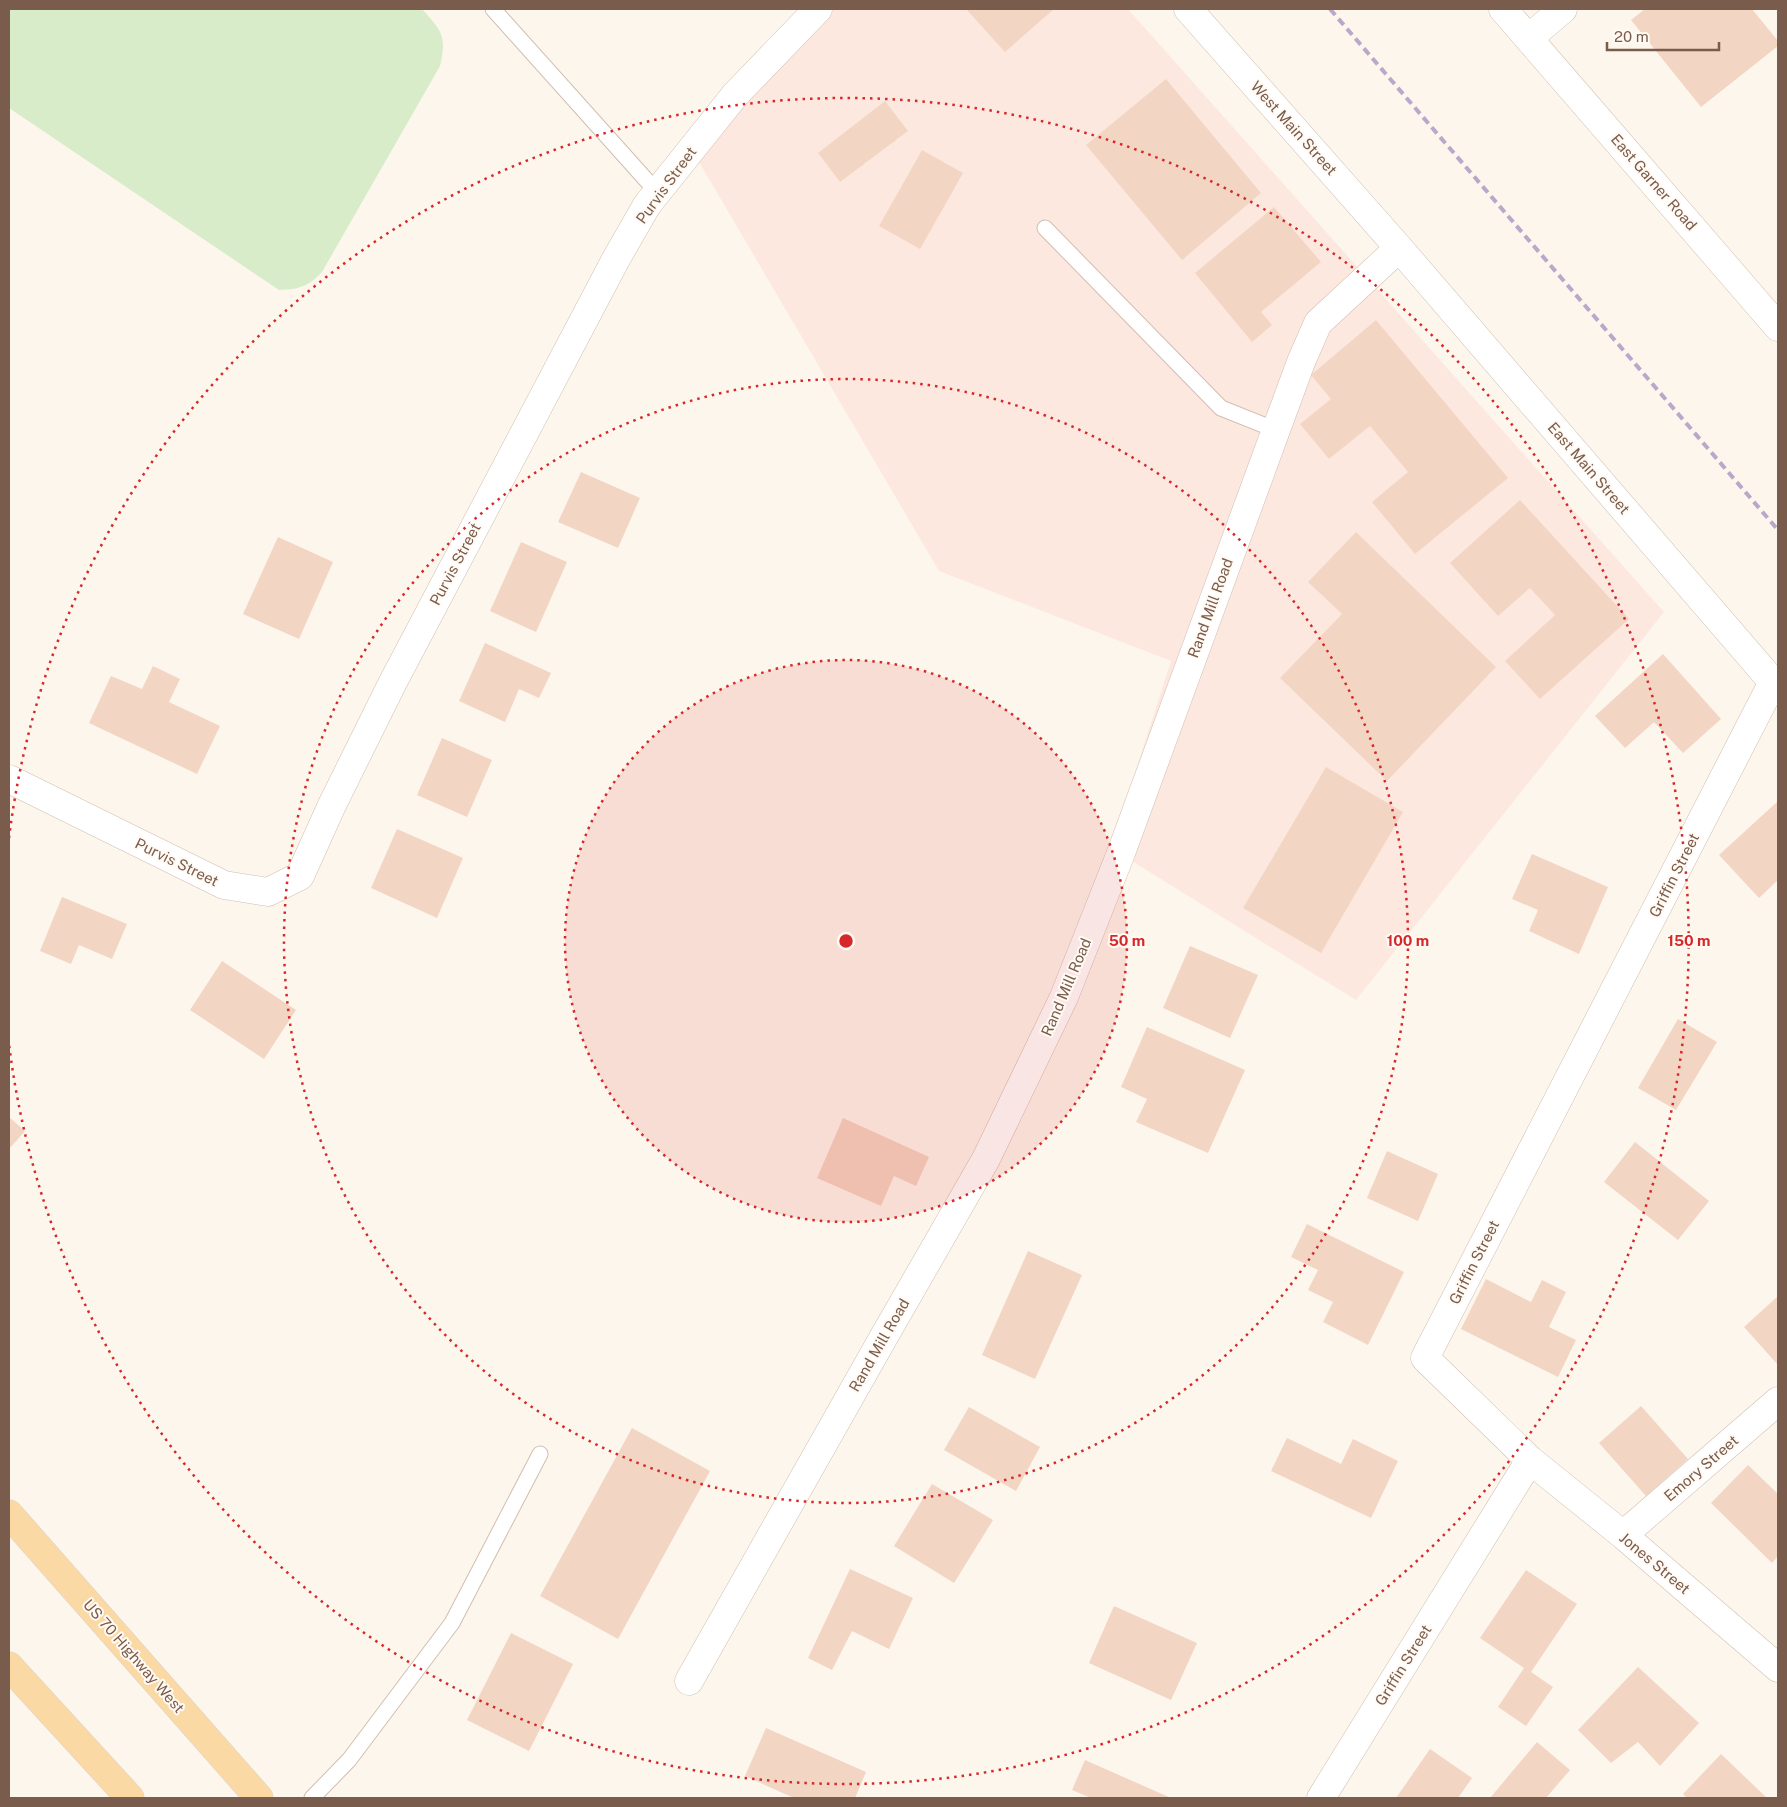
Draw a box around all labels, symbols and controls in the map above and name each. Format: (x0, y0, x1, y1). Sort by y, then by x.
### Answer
scale bar (1607, 20, 1720, 52)
text: 20 m (1614, 28, 1649, 45)
street label: West Main Street (1247, 78, 1341, 179)
street label: East Garner Road (1608, 131, 1700, 233)
street label: Purvis Street (632, 143, 700, 227)
street label: East Main Street (1545, 419, 1634, 517)
street label: Purvis Street (426, 520, 484, 608)
street label: Rand Mill Road (1184, 556, 1236, 660)
street label: Griffin Street (1646, 830, 1703, 920)
street label: Purvis Street (133, 834, 222, 890)
centre of rings (837, 932, 855, 950)
text: 50 m (1109, 932, 1145, 949)
text: 100 m (1387, 932, 1429, 949)
text: 150 m (1667, 932, 1711, 949)
street label: Rand Mill Road (1038, 936, 1094, 1038)
street label: Griffin Street (1446, 1217, 1503, 1307)
street label: Rand Mill Road (845, 1295, 913, 1395)
street label: Emory Street (1661, 1431, 1741, 1505)
street label: Jones Street (1616, 1529, 1694, 1597)
street label: US 70 Highway West (80, 1596, 188, 1716)
street label: Griffin Street (1371, 1621, 1435, 1708)

